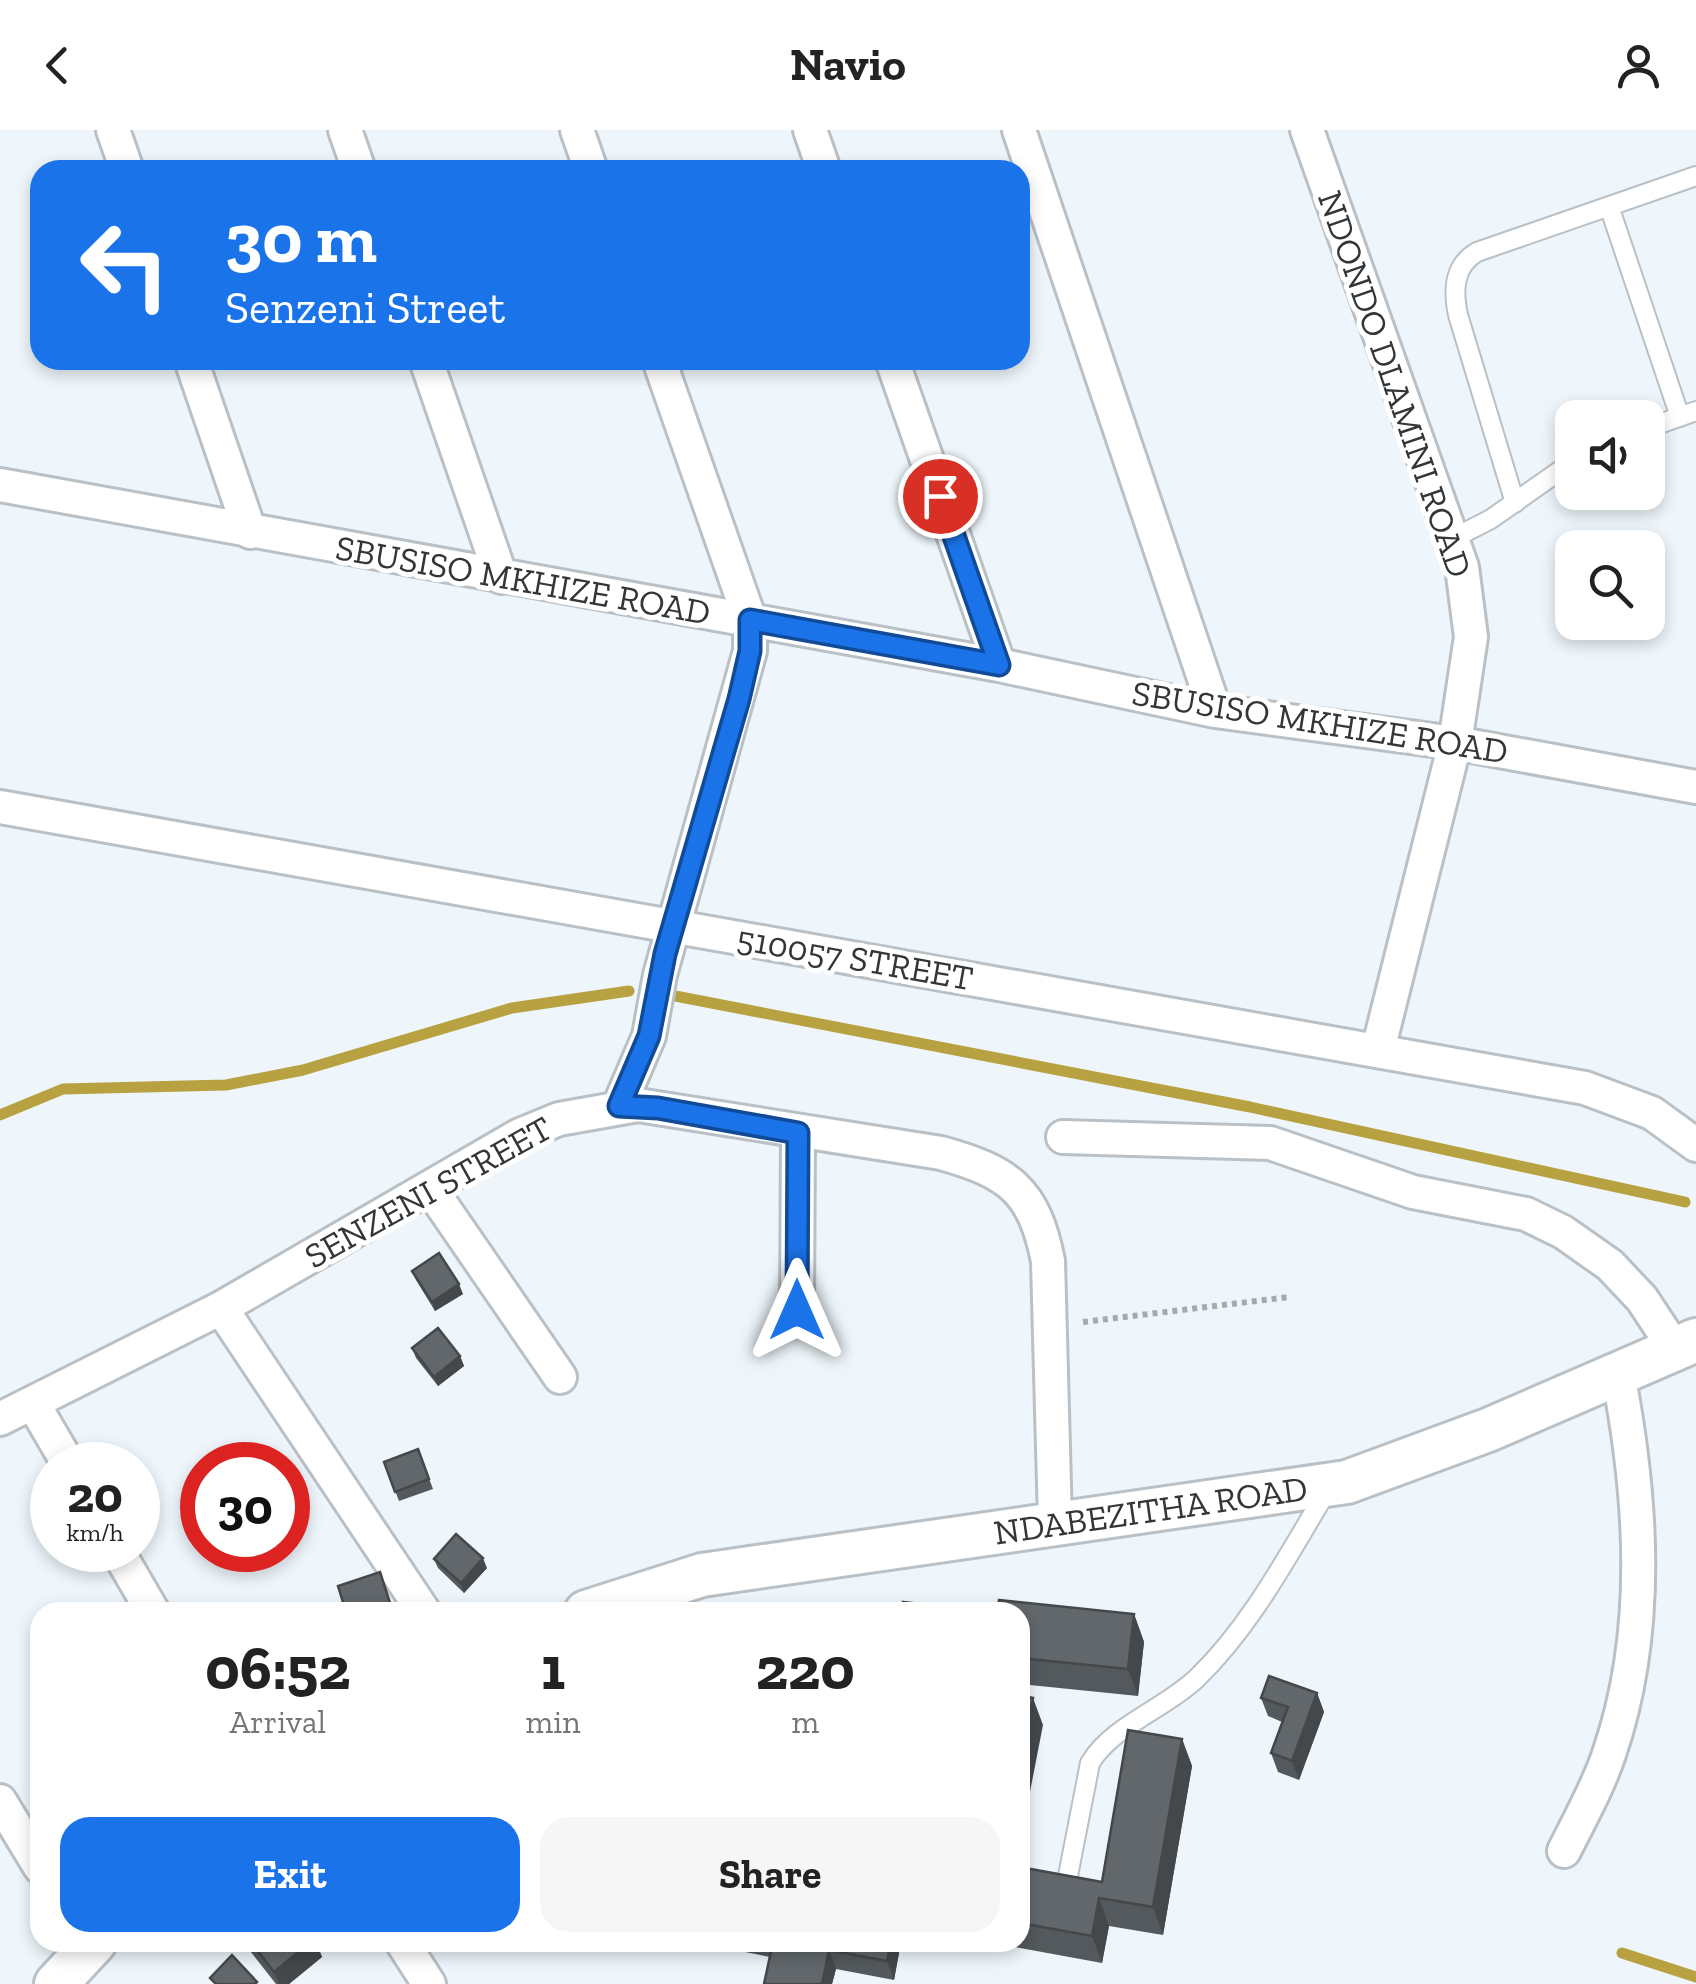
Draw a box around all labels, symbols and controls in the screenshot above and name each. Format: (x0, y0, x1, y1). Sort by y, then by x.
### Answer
icon: back (30, 38, 85, 93)
text: Navio (790, 38, 906, 92)
icon: person (1611, 38, 1666, 93)
street label: NDONDO DLAMINI ROAD (1309, 185, 1481, 583)
text: 30 m (225, 196, 377, 280)
icon: left (60, 200, 190, 330)
text: Senzeni Street (225, 281, 505, 335)
map controls (1555, 400, 1665, 640)
button: sound (1555, 400, 1665, 510)
pin (898, 454, 983, 539)
icon: arrive (913, 469, 968, 524)
street label: SBUSISO MKHIZE ROAD (332, 526, 714, 634)
button: search (1555, 530, 1665, 640)
street label: SBUSISO MKHIZE ROAD (1129, 672, 1511, 772)
street label: 510057 STREET (734, 917, 976, 999)
street label: SENZENI STREET (297, 1107, 559, 1277)
position arrow (745, 1258, 849, 1362)
speed limit sign: 30 (180, 1442, 310, 1572)
text: 20 (67, 1465, 123, 1525)
street label: NDABEZITHA ROAD (991, 1467, 1310, 1554)
text: km/h (66, 1517, 124, 1547)
text: 06:52 (205, 1632, 350, 1704)
text: 1 (541, 1632, 565, 1704)
text: 220 (756, 1632, 855, 1704)
text: Arrival (230, 1703, 326, 1741)
text: min (526, 1703, 581, 1741)
text: m (791, 1703, 819, 1741)
button: Exit (60, 1817, 520, 1932)
button: Share (540, 1817, 1000, 1932)

